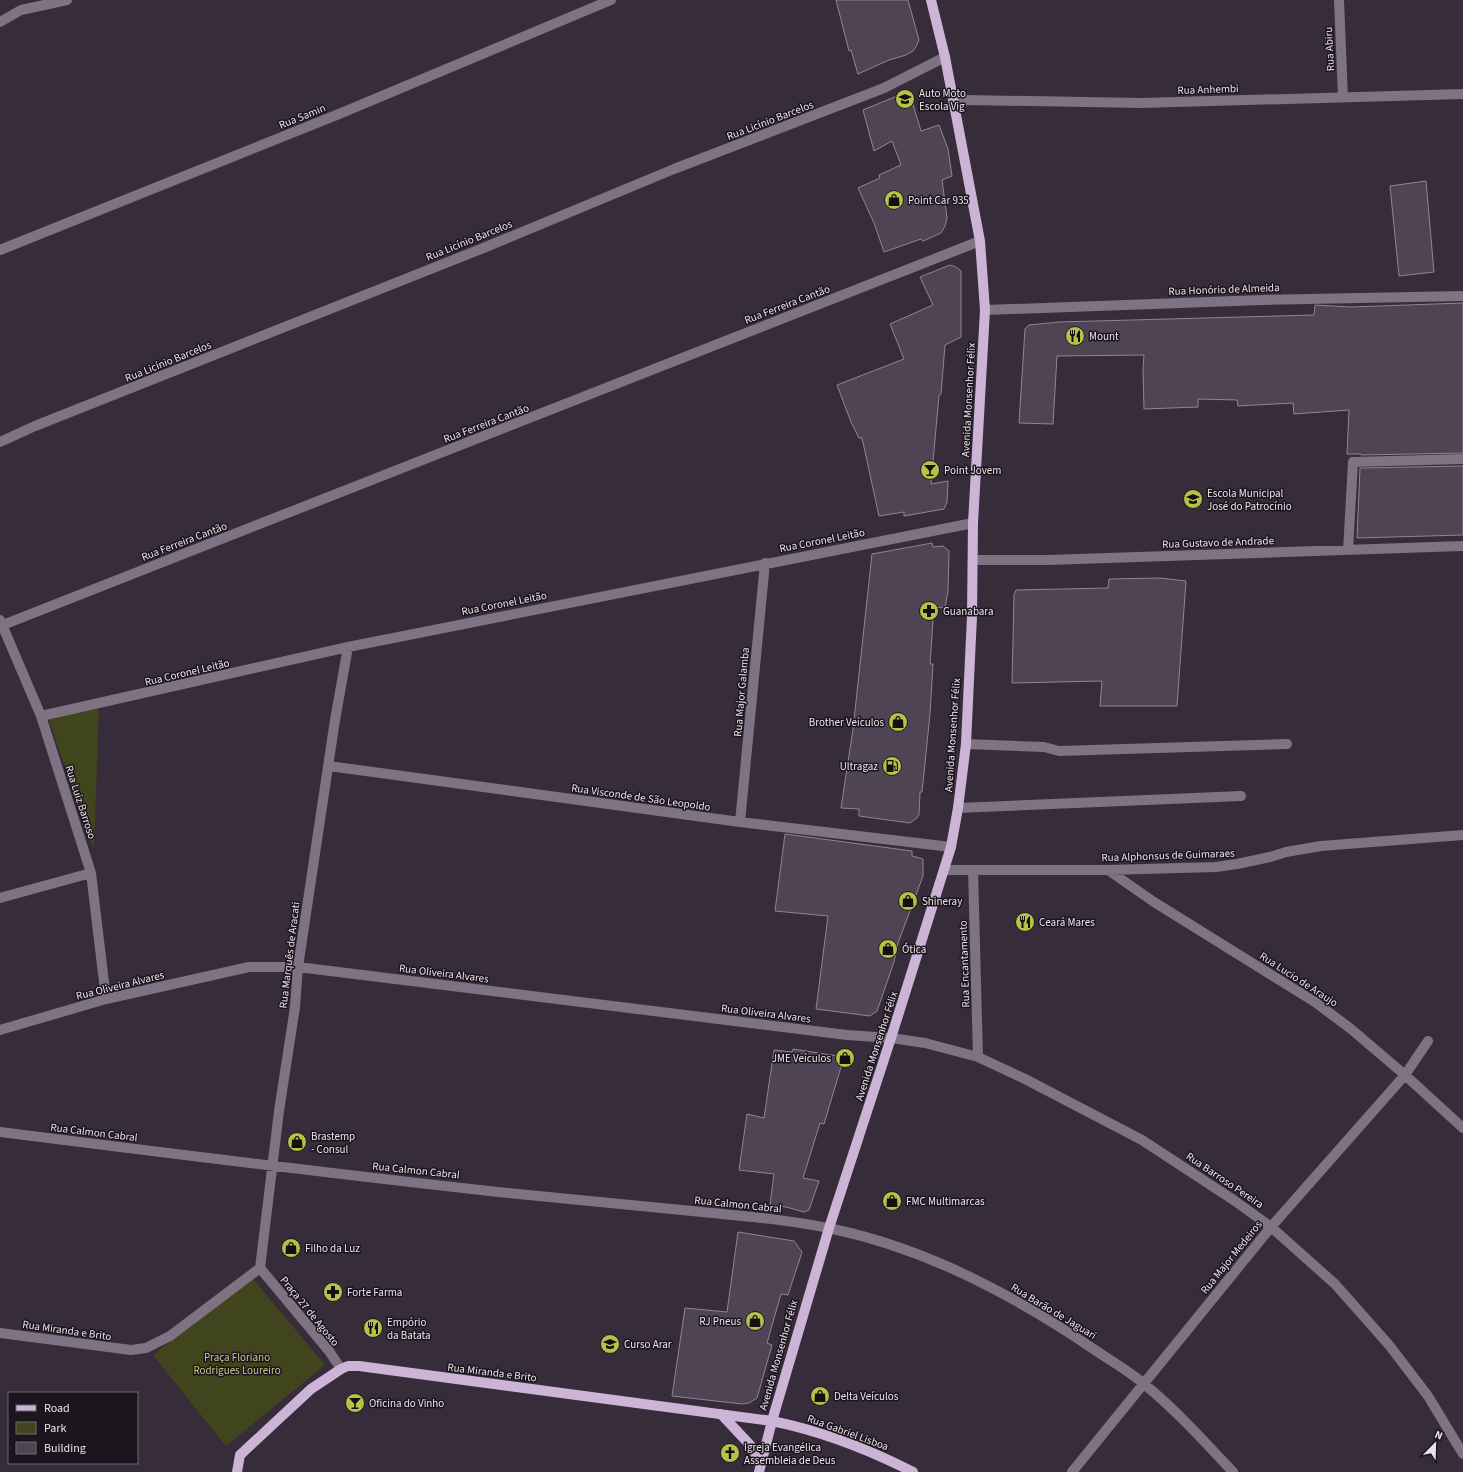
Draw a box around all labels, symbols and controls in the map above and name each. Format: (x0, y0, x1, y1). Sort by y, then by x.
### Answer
street label: Rua Abiru (1321, 26, 1338, 72)
street label: Rua Anhembi (1177, 81, 1239, 98)
place label: Auto Moto Escola Vig (919, 86, 966, 114)
school or university icon: Auto Moto Escola Vig (894, 88, 916, 110)
street label: Rua Licínio Barcelos (725, 97, 816, 144)
street label: Rua Samin (277, 100, 328, 133)
shop icon: Point Car 935 (883, 189, 905, 211)
place label: Point Car 935 (908, 193, 969, 208)
street label: Rua Licínio Barcelos (424, 216, 515, 265)
street label: Rua Honório de Almeida (1168, 280, 1280, 299)
street label: Rua Ferreira Cantão (742, 281, 832, 328)
restaurant icon: Mount (1064, 325, 1086, 347)
place label: Mount (1089, 329, 1119, 344)
street label: Rua Licínio Barcelos (123, 337, 214, 386)
street label: Avenida Monsenhor Félix (958, 343, 979, 457)
street label: Rua Ferreira Cantão (441, 400, 531, 447)
bar icon: Point Jovem (919, 459, 941, 481)
place label: Point Jovem (944, 463, 1001, 478)
place label: Escola Municipal José do Patrocínio (1207, 486, 1292, 514)
school or university icon: Escola Municipal José do Patrocínio (1182, 488, 1204, 510)
street label: Rua Ferreira Cantão (139, 518, 229, 565)
street label: Rua Coronel Leitão (778, 525, 866, 556)
street label: Rua Gustavo de Andrade (1162, 533, 1275, 552)
street label: Rua Coronel Leitão (460, 588, 548, 619)
pharmacy icon: Guanabara (918, 600, 940, 622)
place label: Guanabara (943, 604, 993, 619)
street label: Rua Major Galamba (730, 647, 753, 737)
street label: Rua Coronel Leitão (143, 655, 231, 690)
street label: Avenida Monsenhor Félix (941, 677, 964, 793)
shop icon: Brother Veículos (887, 711, 909, 733)
place label: Brother Veículos (809, 715, 884, 730)
fuel station icon: Ultragaz (881, 755, 903, 777)
place label: Ultragaz (840, 759, 878, 774)
street label: Rua Luiz Barroso (62, 763, 100, 841)
street label: Rua Visconde de São Leopoldo (570, 780, 712, 815)
street label: Rua Alphonsus de Guimaraes (1101, 846, 1235, 865)
shop icon: Shineray (897, 890, 919, 912)
place label: Shineray (922, 894, 962, 909)
street label: Rua Marquês de Aracati (276, 901, 303, 1009)
restaurant icon: Ceará Mares (1014, 911, 1036, 933)
place label: Ceará Mares (1039, 915, 1095, 930)
street label: Rua Encantamento (955, 920, 974, 1008)
shop icon: Ótica (877, 938, 899, 960)
place label: Ótica (902, 942, 926, 957)
street label: Rua Lucio de Araujo (1257, 948, 1341, 1010)
street label: Rua Oliveira Alvares (398, 961, 490, 986)
street label: Rua Oliveira Alvares (74, 967, 166, 1004)
street label: Avenida Monsenhor Félix (852, 989, 901, 1103)
street label: Rua Oliveira Alvares (720, 1001, 812, 1026)
shop icon: JME Veículos (834, 1047, 856, 1069)
place label: JME Veículos (772, 1051, 831, 1066)
street label: Rua Calmon Cabral (49, 1120, 139, 1145)
place label: Brastemp - Consul (311, 1129, 355, 1157)
shop icon: Brastemp - Consul (286, 1131, 308, 1153)
street label: Rua Barroso Pereira (1183, 1149, 1266, 1212)
street label: Rua Calmon Cabral (372, 1158, 461, 1183)
shop icon: FMC Multimarcas (881, 1190, 903, 1212)
street label: Rua Calmon Cabral (694, 1192, 783, 1217)
place label: FMC Multimarcas (906, 1194, 985, 1209)
street label: Rua Major Medeiros (1197, 1217, 1266, 1297)
shop icon: Filho da Luz (280, 1237, 302, 1259)
place label: Filho da Luz (305, 1241, 360, 1256)
street label: Praça 27 de Agosto (277, 1273, 343, 1350)
street label: Rua Barão de Jaguari (1008, 1280, 1099, 1343)
pharmacy icon: Forte Farma (322, 1281, 344, 1303)
place label: Forte Farma (347, 1285, 402, 1300)
street label: Avenida Monsenhor Félix (756, 1298, 801, 1412)
shop icon: RJ Pneus (744, 1310, 766, 1332)
place label: RJ Pneus (699, 1314, 741, 1329)
place label: Empório da Batata (387, 1315, 431, 1343)
street label: Rua Miranda e Brito (21, 1317, 112, 1344)
restaurant icon: Empório da Batata (362, 1317, 384, 1339)
school or university icon: Curso Arar (599, 1333, 621, 1355)
place label: Curso Arar (624, 1337, 672, 1352)
park label: Praça Floriano Rodrigues Loureiro (193, 1350, 281, 1378)
street label: Rua Miranda e Brito (446, 1360, 537, 1385)
shop icon: Delta Veículos (809, 1385, 831, 1407)
place label: Delta Veículos (834, 1389, 899, 1404)
legend (8, 1392, 138, 1464)
bar icon: Oficina do Vinho (344, 1392, 366, 1414)
place label: Oficina do Vinho (369, 1396, 444, 1411)
text: Road (44, 1400, 70, 1417)
street label: Rua Gabriel Lisboa (805, 1411, 891, 1454)
text: Park (44, 1420, 66, 1437)
north arrow (1415, 1424, 1455, 1464)
text: N (1432, 1427, 1445, 1444)
text: Building (44, 1440, 86, 1457)
place label: Igreja Evangélica Assembleia de Deus (744, 1440, 836, 1468)
church icon: Igreja Evangélica Assembleia de Deus (719, 1442, 741, 1464)

